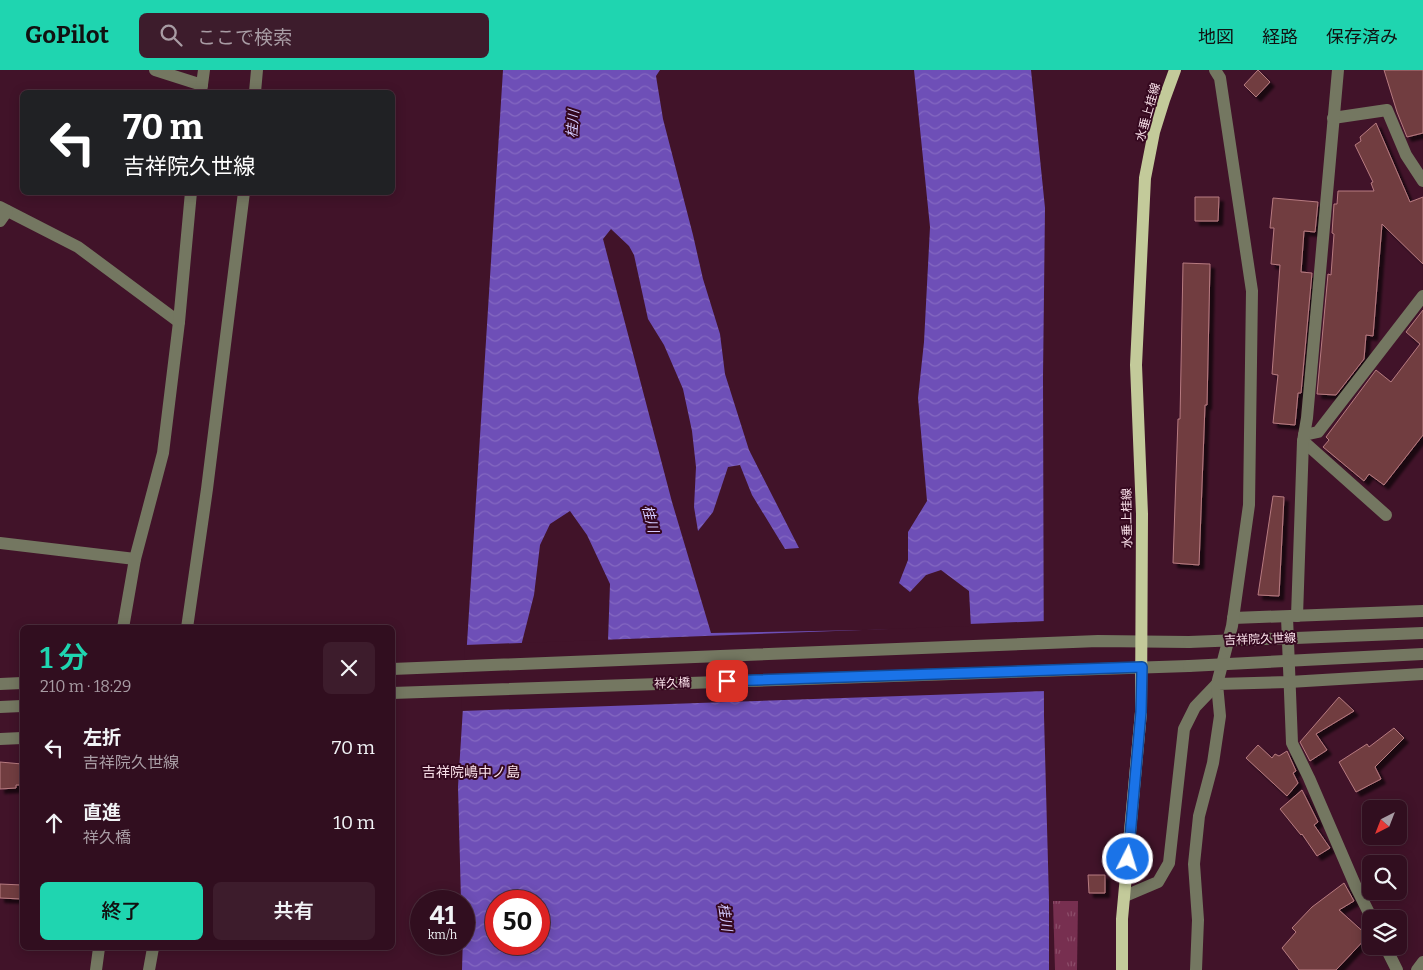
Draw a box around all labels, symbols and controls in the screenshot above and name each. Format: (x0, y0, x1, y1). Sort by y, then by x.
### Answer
search box (139, 13, 489, 58)
text: GoPilot (25, 21, 109, 49)
icon: search (157, 21, 185, 49)
text: ここで検索 (197, 26, 292, 49)
text: 地図 (1198, 26, 1234, 48)
text: 経路 (1262, 26, 1298, 48)
text: 保存済み (1326, 26, 1398, 48)
street label: 水垂上桂線 (1133, 81, 1163, 143)
text: 70 m (123, 106, 203, 148)
water label: 桂川 (564, 107, 583, 139)
icon: left (40, 110, 105, 175)
text: 吉祥院久世線 (123, 153, 255, 180)
street label: 水垂上桂線 (1119, 488, 1135, 548)
water label: 桂川 (638, 503, 662, 537)
street label: 吉祥院久世線 (1224, 631, 1296, 647)
text: 1 分 (40, 640, 88, 676)
button: close (323, 642, 375, 694)
pin (706, 660, 748, 702)
icon: arrive (713, 667, 741, 695)
street label: 祥久橋 (654, 675, 690, 691)
text: 210 m · 18:29 (40, 677, 131, 696)
text: 左折 (83, 726, 121, 749)
icon: left (40, 734, 68, 762)
text: 70 m (332, 736, 375, 759)
text: 吉祥院久世線 (83, 753, 179, 772)
district label: 吉祥院嶋中ノ島 (422, 764, 520, 781)
north arrow (1362, 800, 1408, 845)
map controls (1362, 800, 1407, 955)
text: 直進 (83, 801, 121, 824)
icon: ahead (40, 809, 68, 837)
text: 10 m (333, 811, 375, 834)
text: 祥久橋 (83, 828, 131, 847)
position arrow (1101, 832, 1153, 884)
button: search (1362, 855, 1407, 900)
button: 終了 (40, 882, 203, 940)
button: 共有 (213, 882, 375, 940)
speed limit sign: 50 (485, 890, 550, 955)
text: 41 (429, 901, 456, 931)
water label: 桂川 (715, 902, 736, 934)
button: layers (1362, 910, 1407, 955)
text: km/h (428, 928, 457, 942)

